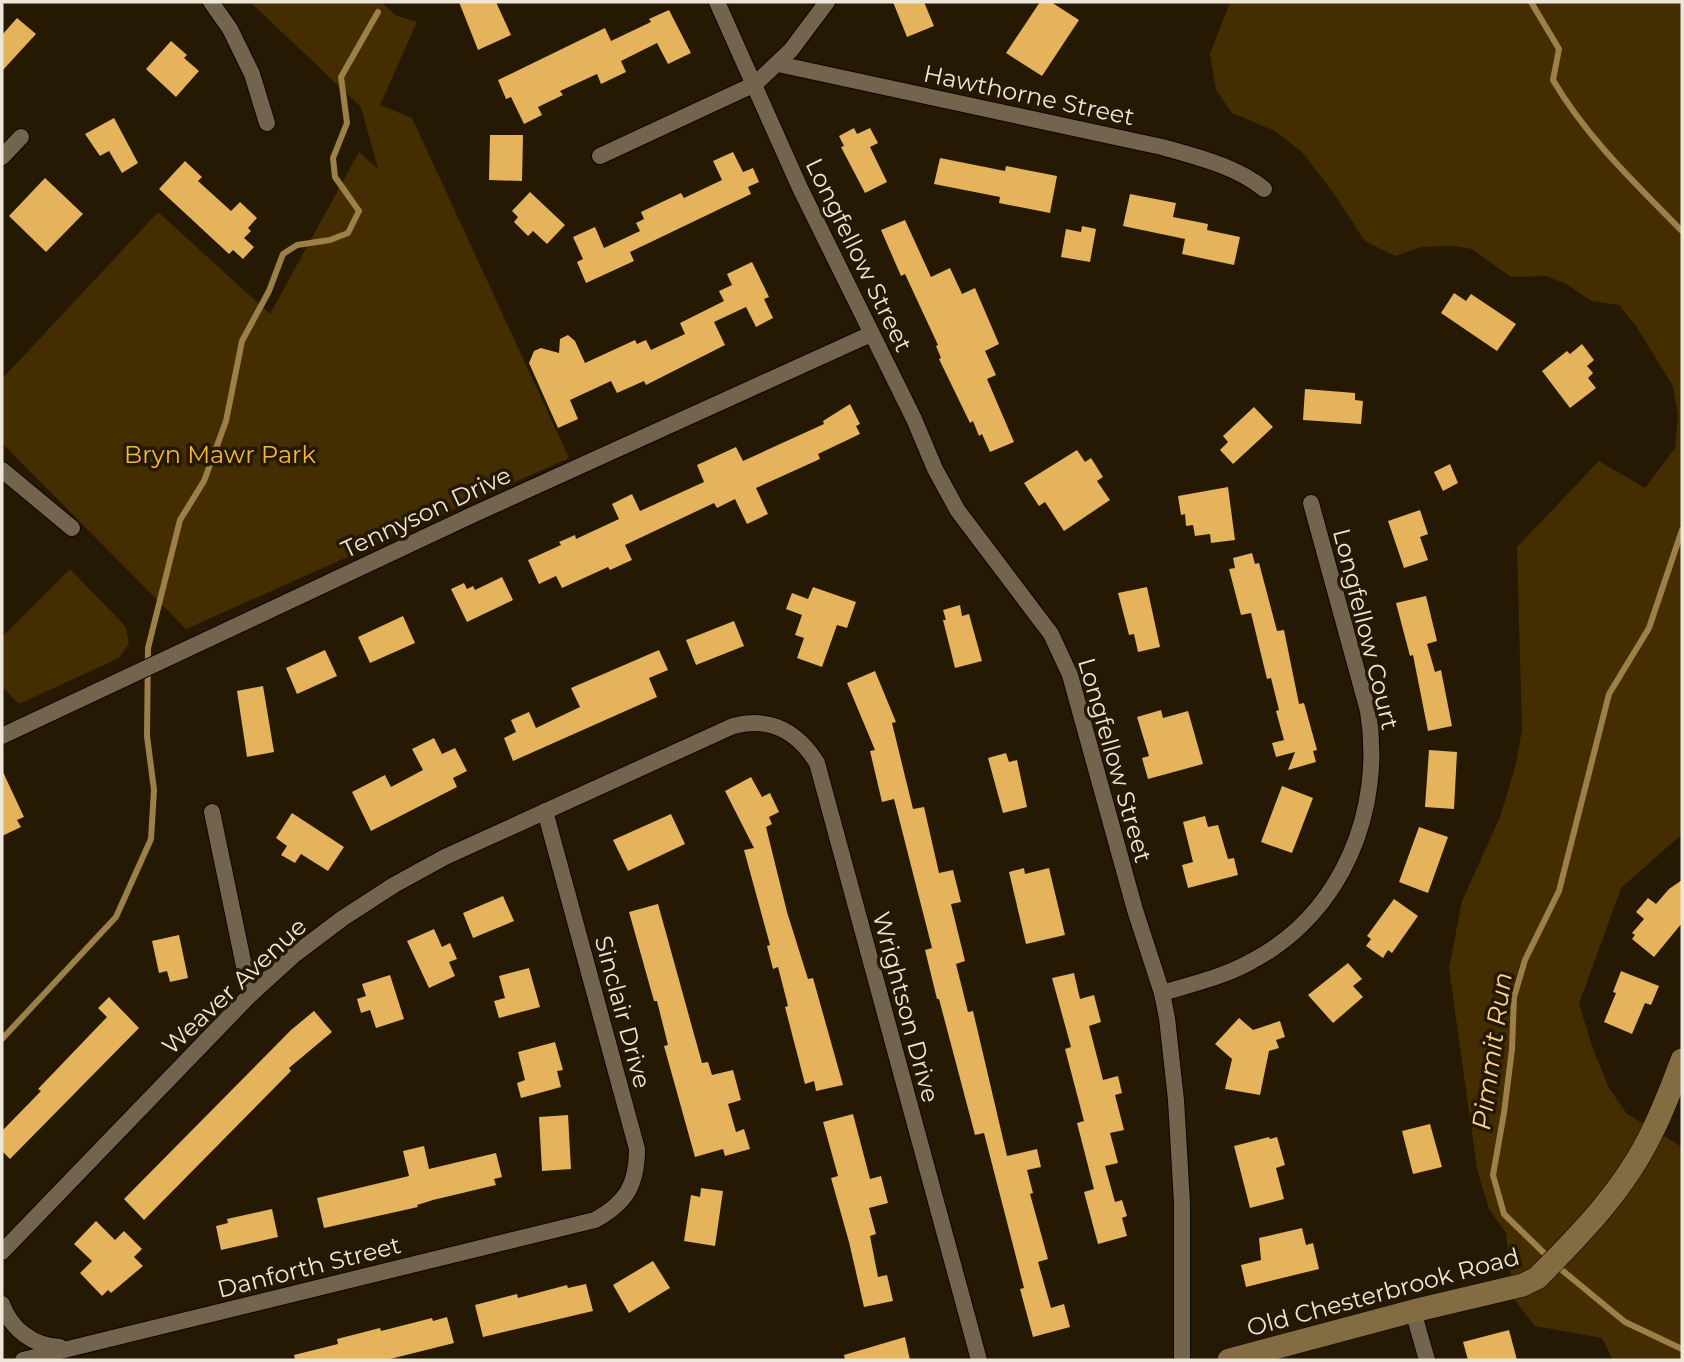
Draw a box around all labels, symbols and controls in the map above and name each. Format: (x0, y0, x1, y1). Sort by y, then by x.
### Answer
street label: Hawthorne Street (921, 58, 1137, 132)
street label: Longfellow Street (800, 154, 919, 357)
park label: Bryn Mawr Park (124, 440, 317, 469)
street label: Tennyson Drive (337, 460, 515, 564)
street label: Longfellow Court (1327, 525, 1405, 733)
street label: Longfellow Street (1072, 654, 1158, 866)
street label: Wrightson Drive (867, 908, 945, 1106)
street label: Weaver Avenue (156, 912, 312, 1060)
street label: Sinclair Drive (589, 933, 657, 1091)
water label: Pimmit Run (1465, 970, 1519, 1132)
street label: Danforth Street (214, 1230, 404, 1304)
street label: Old Chesterbrook Road (1244, 1242, 1522, 1342)

